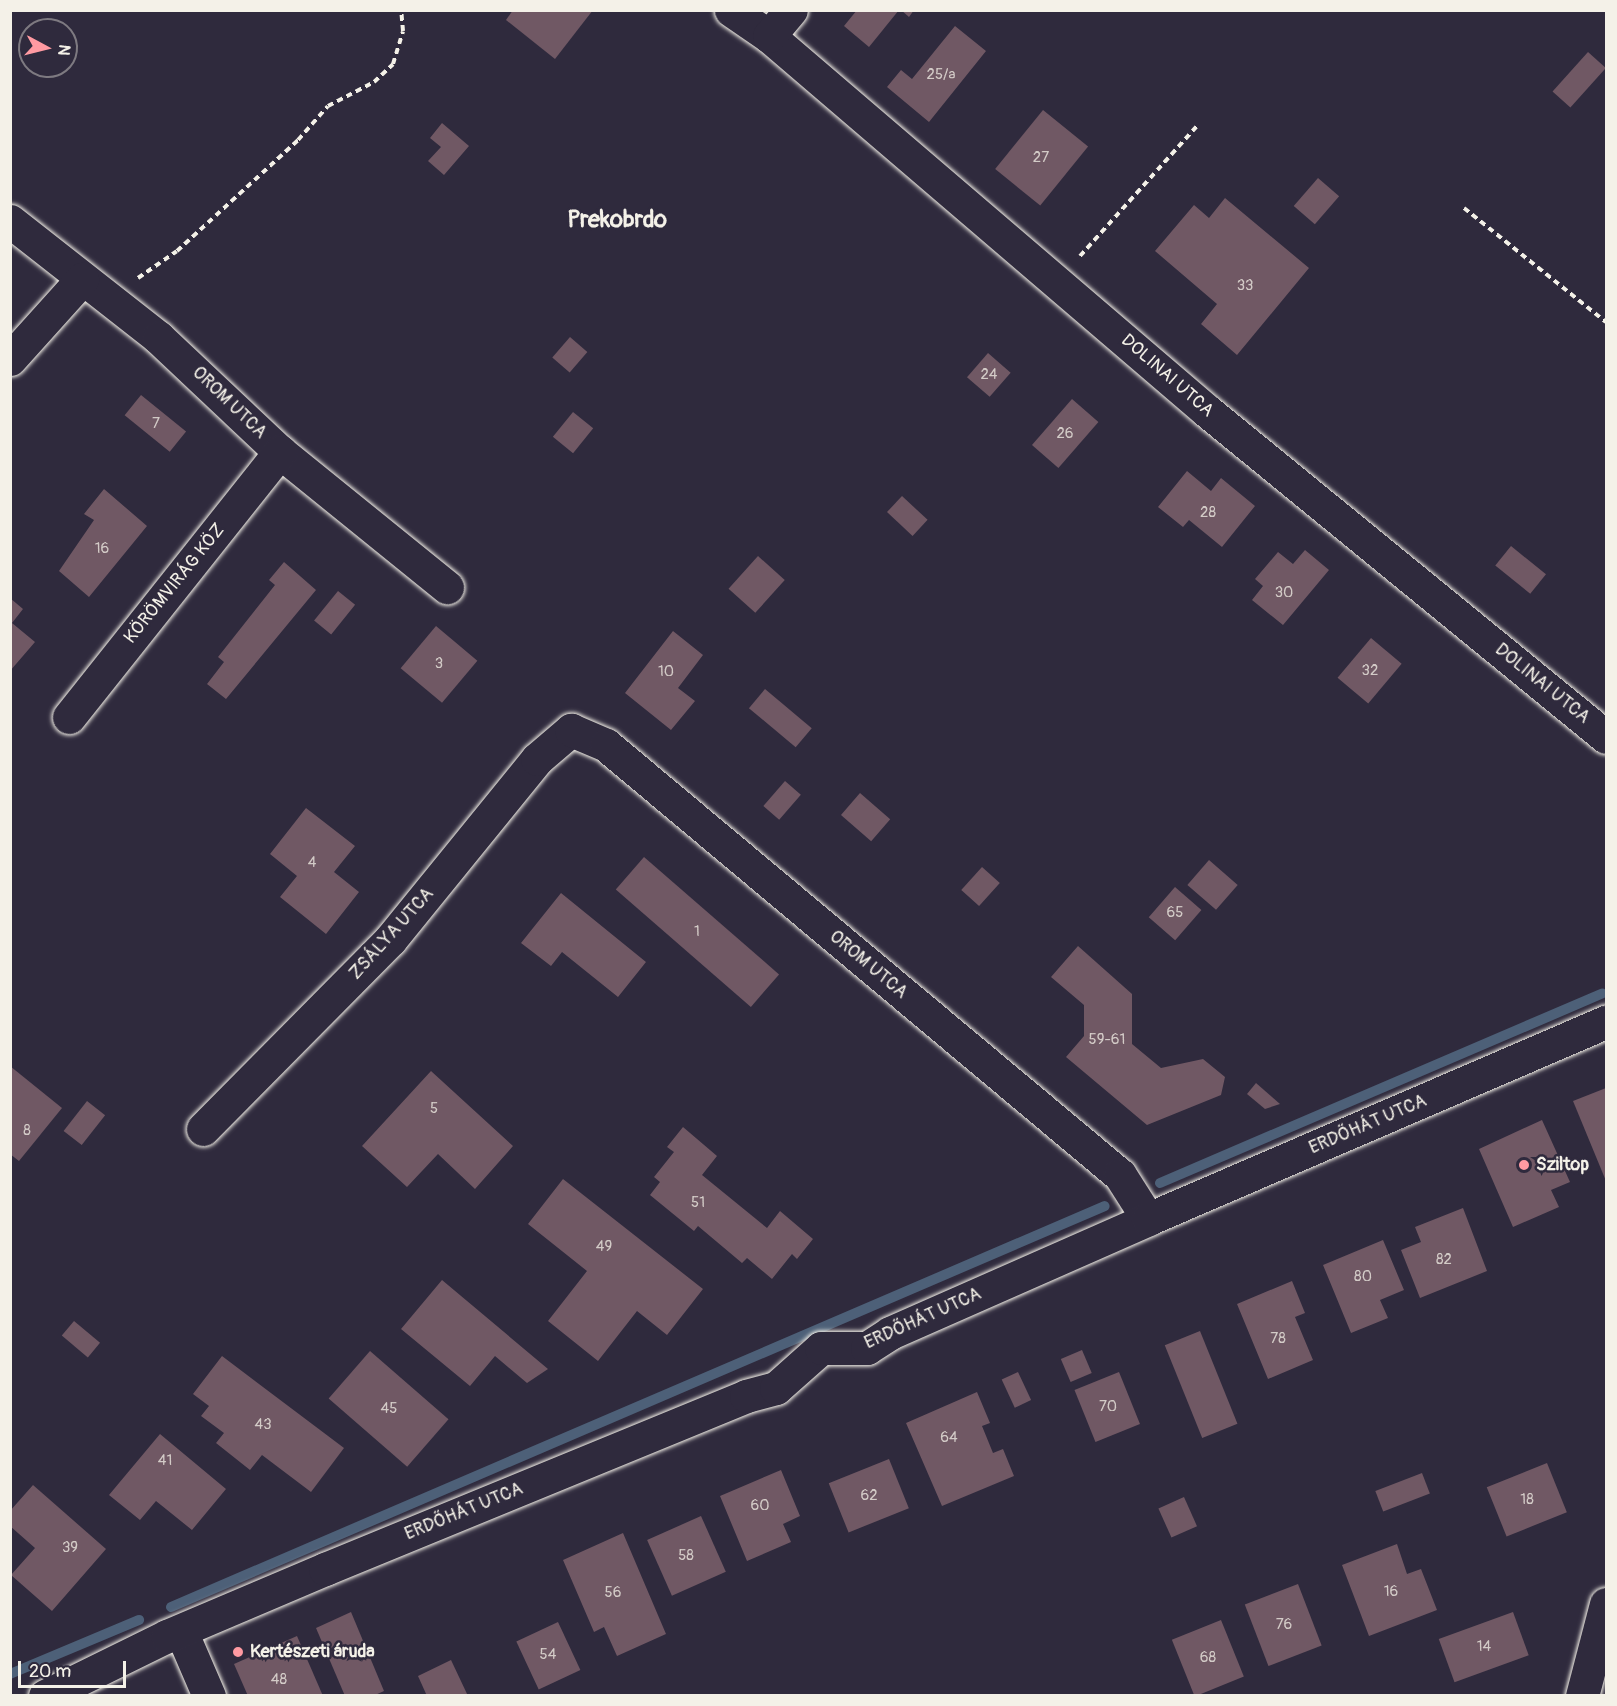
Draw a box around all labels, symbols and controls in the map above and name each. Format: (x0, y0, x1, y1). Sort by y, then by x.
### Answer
north arrow (18, 18, 78, 78)
text: N (53, 43, 74, 57)
house number: 25/a (927, 66, 955, 84)
house number: 27 (1033, 149, 1049, 167)
district label: Prekobrdo (567, 206, 667, 234)
house number: 33 (1237, 277, 1253, 295)
street label: DOLINAI UTCA (1116, 330, 1218, 422)
street label: OROM UTCA (187, 362, 271, 444)
house number: 24 (980, 366, 998, 384)
house number: 7 (152, 415, 160, 433)
house number: 26 (1056, 425, 1074, 443)
house number: 28 (1200, 504, 1216, 522)
street label: KÖRÖMVIRÁG KÖZ (120, 520, 230, 648)
house number: 16 (95, 540, 109, 558)
house number: 30 (1275, 584, 1293, 602)
street label: DOLINAI UTCA (1490, 639, 1594, 729)
house number: 3 (435, 655, 443, 673)
house number: 32 (1362, 662, 1378, 680)
house number: 10 (658, 663, 674, 681)
house number: 4 (308, 854, 316, 872)
street label: ZSÁLYA UTCA (345, 884, 439, 984)
house number: 65 (1167, 904, 1183, 922)
house number: 1 (694, 923, 700, 941)
street label: OROM UTCA (825, 926, 911, 1004)
house number: 59-61 (1089, 1031, 1125, 1049)
street label: ERDŐHÁT UTCA (1306, 1091, 1430, 1159)
house number: 5 (430, 1100, 438, 1118)
house number: 8 (23, 1122, 31, 1140)
place label: Sziltop (1536, 1154, 1589, 1176)
marker: Sziltop (1517, 1158, 1531, 1172)
house number: 51 (691, 1194, 705, 1212)
house number: 49 (596, 1238, 612, 1256)
house number: 82 (1436, 1251, 1452, 1269)
house number: 80 (1354, 1268, 1372, 1286)
street label: ERDŐHÁT UTCA (861, 1284, 985, 1354)
house number: 78 (1270, 1330, 1286, 1348)
house number: 70 (1099, 1398, 1117, 1416)
house number: 45 (381, 1400, 397, 1418)
house number: 43 (254, 1416, 272, 1434)
house number: 64 (940, 1429, 958, 1447)
house number: 41 (158, 1452, 172, 1470)
street label: ERDŐHÁT UTCA (402, 1479, 526, 1545)
house number: 62 (860, 1487, 878, 1505)
house number: 18 (1520, 1491, 1534, 1509)
house number: 60 (751, 1497, 769, 1515)
house number: 39 (62, 1539, 78, 1557)
house number: 58 (678, 1547, 694, 1565)
house number: 16 (1384, 1583, 1398, 1601)
house number: 56 (605, 1584, 621, 1602)
house number: 76 (1276, 1616, 1292, 1634)
house number: 14 (1477, 1638, 1491, 1656)
place label: Kertészeti áruda (250, 1641, 375, 1663)
marker: Kertészeti áruda (231, 1645, 245, 1659)
house number: 54 (540, 1646, 556, 1664)
scale bar (21, 1649, 129, 1687)
house number: 68 (1200, 1649, 1216, 1667)
text: 20 m (29, 1660, 71, 1683)
house number: 48 (271, 1671, 287, 1689)

